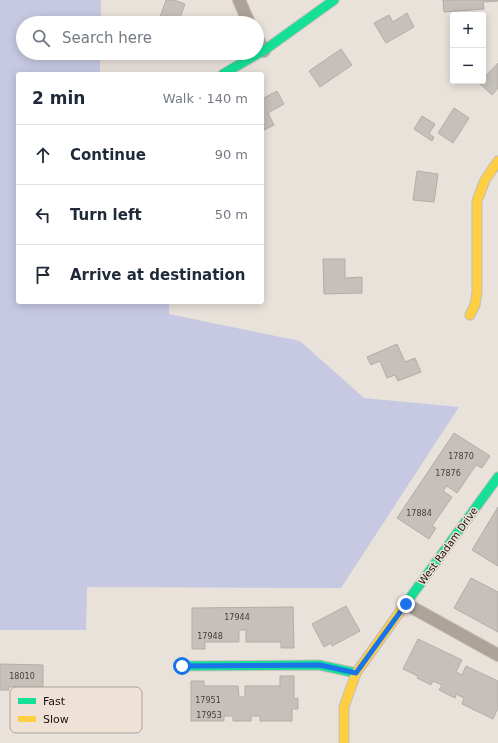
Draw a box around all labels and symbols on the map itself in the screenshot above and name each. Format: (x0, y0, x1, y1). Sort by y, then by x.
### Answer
house number: 17870 (448, 452, 474, 461)
house number: 17876 (435, 469, 461, 478)
street label: West Radam Drive (416, 505, 480, 587)
house number: 17884 (406, 509, 432, 518)
route end (397, 595, 415, 613)
house number: 17944 (224, 613, 250, 622)
house number: 17948 (197, 632, 223, 641)
route start (173, 657, 191, 675)
house number: 18010 (9, 672, 35, 681)
legend (10, 687, 142, 733)
text: Fast (43, 695, 66, 708)
house number: 17951 (195, 696, 221, 705)
house number: 17953 (196, 711, 222, 720)
text: Slow (43, 713, 69, 726)

